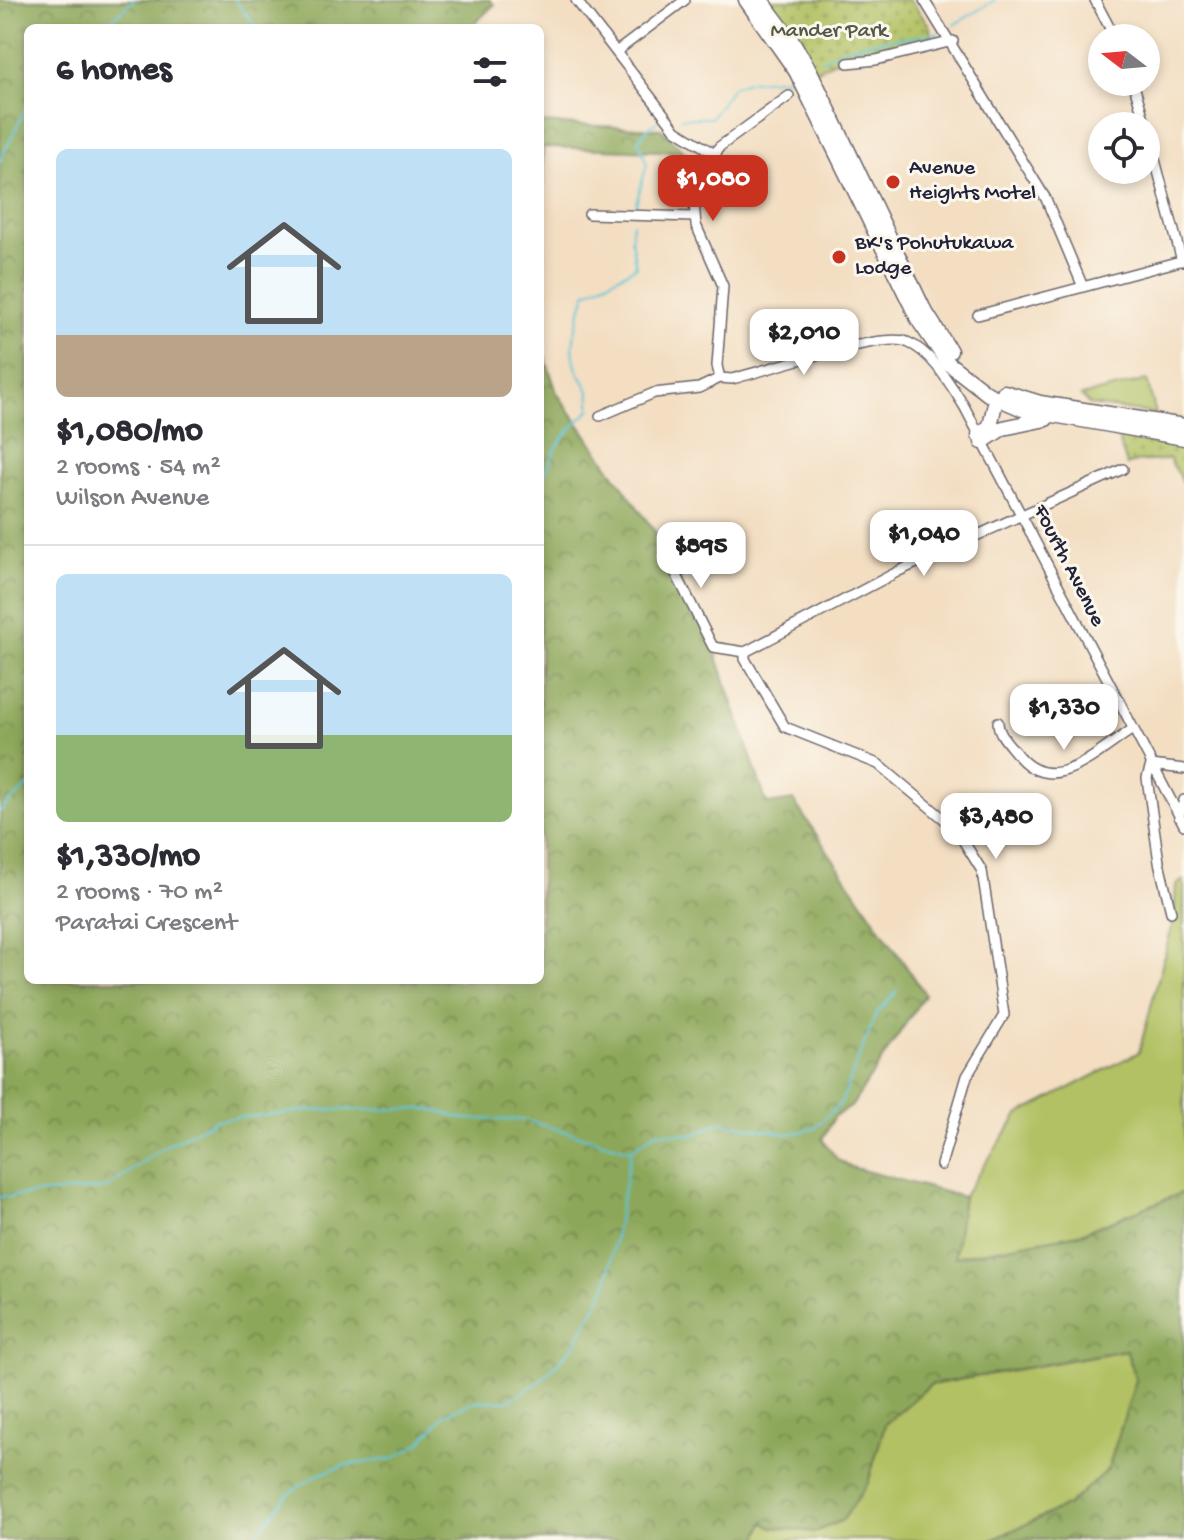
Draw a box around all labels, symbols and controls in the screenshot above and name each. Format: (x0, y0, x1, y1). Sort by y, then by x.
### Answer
park label: Mander Park (770, 19, 890, 45)
north arrow (1088, 24, 1160, 96)
map controls (1088, 24, 1160, 184)
icon: filters (468, 50, 512, 94)
text: 6 homes (56, 52, 171, 92)
button: locate (1088, 112, 1160, 184)
pin: $1,080 (648, 155, 778, 223)
place label: Avenue Heights Motel (909, 156, 1036, 207)
text: $1,080 (676, 165, 750, 196)
marker: Avenue Heights Motel (884, 173, 902, 191)
icon: home (212, 201, 356, 345)
place label: BK's Pohutukawa Lodge (854, 231, 1014, 282)
marker: BK's Pohutukawa Lodge (830, 248, 848, 266)
pin: $2,010 (739, 309, 869, 377)
text: $2,010 (768, 319, 840, 350)
text: $1,080/mo (56, 413, 203, 453)
text: 2 rooms · 54 m² (56, 453, 221, 484)
text: Wilson Avenue (56, 484, 209, 515)
street label: Fourth Avenue (1026, 500, 1110, 632)
pin: $1,040 (859, 510, 989, 578)
text: $1,040 (888, 520, 960, 551)
pin: $895 (654, 522, 748, 590)
text: $895 (675, 532, 727, 563)
icon: home (212, 626, 356, 770)
pin: $1,330 (999, 684, 1129, 752)
text: $1,330 (1028, 694, 1100, 725)
pin: $3,480 (931, 793, 1061, 861)
text: $3,480 (959, 803, 1033, 834)
text: $1,330/mo (56, 838, 200, 878)
text: 2 rooms · 70 m² (56, 878, 223, 909)
text: Paratai Crescent (56, 909, 237, 940)

